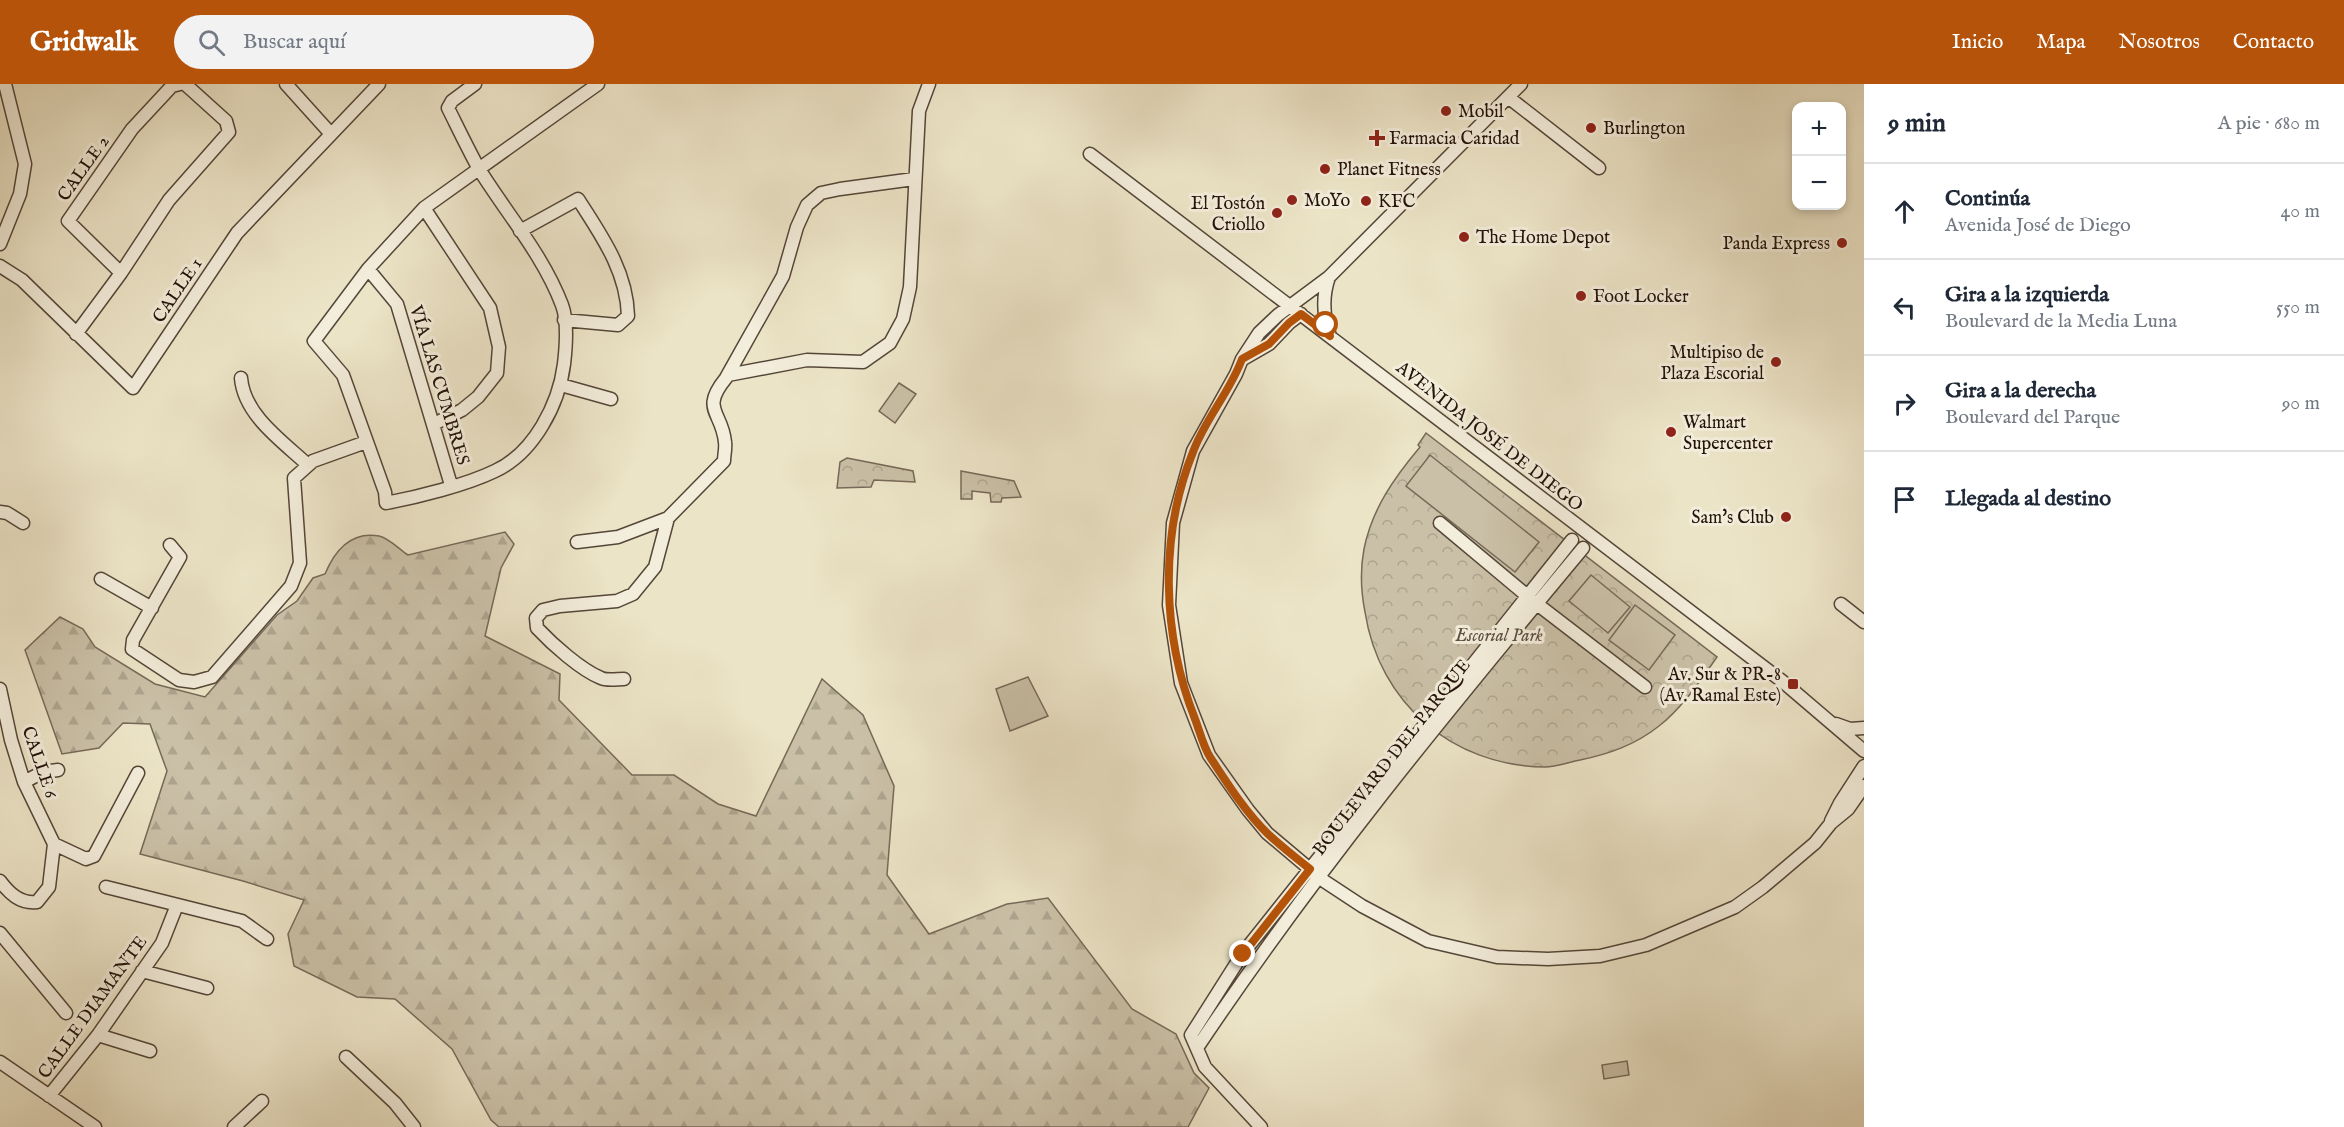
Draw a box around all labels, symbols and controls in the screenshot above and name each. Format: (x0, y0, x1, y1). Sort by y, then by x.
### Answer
search box (174, 15, 594, 69)
text: Gridwalk (30, 25, 138, 60)
icon: search (195, 26, 228, 59)
text: Buscar aquí (243, 28, 346, 56)
text: Inicio (1952, 29, 2003, 56)
text: Mapa (2036, 29, 2086, 56)
text: Nosotros (2119, 29, 2200, 56)
text: Contacto (2233, 29, 2314, 56)
place label: Mobil (1458, 101, 1504, 124)
map controls (1792, 102, 1846, 210)
button: + (1792, 102, 1846, 156)
marker: Mobil (1439, 104, 1453, 118)
text: 9 min (1888, 107, 1946, 140)
text: A pie · 680 m (2218, 111, 2320, 136)
place label: Burlington (1603, 118, 1686, 141)
marker: Burlington (1584, 121, 1598, 135)
place label: Farmacia Caridad (1389, 128, 1520, 151)
street label: CALLE 2 (53, 131, 115, 206)
marker: Farmacia Caridad (1370, 131, 1384, 145)
button: − (1792, 156, 1846, 210)
place label: Planet Fitness (1337, 159, 1441, 182)
marker: Planet Fitness (1318, 162, 1332, 176)
text: Continúa (1945, 185, 2030, 213)
place label: MoYo (1304, 190, 1350, 213)
place label: KFC (1378, 191, 1415, 214)
place label: El Tostón Criollo (1191, 193, 1265, 237)
marker: MoYo (1285, 193, 1299, 207)
marker: KFC (1359, 194, 1373, 208)
icon: ahead (1888, 195, 1921, 228)
text: 40 m (2281, 199, 2320, 224)
marker: El Tostón Criollo (1270, 206, 1284, 220)
text: Avenida José de Diego (1945, 213, 2131, 238)
place label: The Home Depot (1476, 227, 1610, 250)
marker: The Home Depot (1457, 230, 1471, 244)
place label: Panda Express (1723, 233, 1830, 256)
marker: Panda Express (1835, 236, 1849, 250)
street label: CALLE 1 (148, 254, 208, 328)
text: Gira a la izquierda (1945, 281, 2109, 309)
place label: Foot Locker (1593, 286, 1689, 309)
marker: Foot Locker (1574, 289, 1588, 303)
icon: left (1888, 291, 1921, 324)
text: 550 m (2276, 295, 2320, 320)
street label: VÍA LAS CUMBRES (403, 301, 476, 468)
text: Boulevard de la Media Luna (1945, 309, 2177, 334)
route start (1312, 311, 1338, 337)
place label: Multipiso de Plaza Escorial (1661, 342, 1764, 386)
street label: AVENIDA JOSÉ DE DIEGO (1390, 355, 1588, 517)
marker: Multipiso de Plaza Escorial (1769, 355, 1783, 369)
text: Gira a la derecha (1945, 377, 2096, 405)
icon: right (1888, 387, 1921, 420)
text: 90 m (2282, 391, 2320, 416)
text: Boulevard del Parque (1945, 405, 2120, 430)
place label: Walmart Supercenter (1683, 412, 1773, 456)
marker: Walmart Supercenter (1664, 425, 1678, 439)
icon: arrive (1888, 483, 1921, 516)
text: Llegada al destino (1945, 485, 2111, 513)
place label: Sam's Club (1691, 507, 1774, 530)
marker: Sam's Club (1779, 510, 1793, 524)
park label: Escorial Park (1454, 625, 1543, 648)
street label: BOULEVARD DEL PARQUE (1308, 655, 1476, 861)
place label: Av. Sur & PR-8 (Av. Ramal Este) (1660, 664, 1781, 708)
marker: Av. Sur & PR-8 (Av. Ramal Este) (1786, 677, 1800, 691)
street label: CALLE 6 (16, 724, 62, 802)
street label: CALLE DIAMANTE (34, 932, 153, 1084)
route end (1229, 940, 1255, 966)

